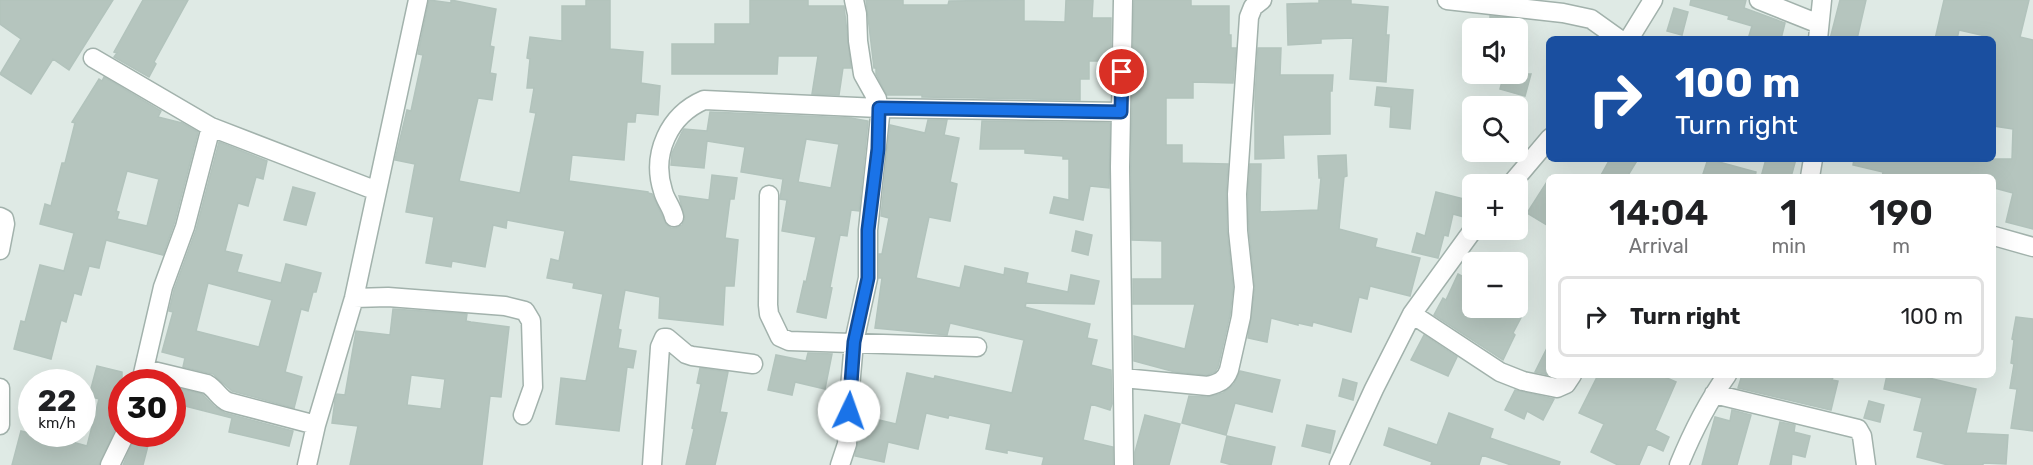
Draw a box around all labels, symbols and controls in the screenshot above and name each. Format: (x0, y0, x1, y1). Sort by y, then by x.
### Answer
map controls (1462, 18, 1528, 318)
button: sound (1462, 18, 1528, 84)
pin (1096, 46, 1147, 97)
icon: arrive (1105, 55, 1138, 88)
text: 100 m (1675, 58, 1800, 108)
icon: right (1576, 60, 1654, 138)
button: search (1462, 96, 1528, 162)
text: Turn right (1675, 109, 1798, 141)
button: + (1462, 174, 1528, 240)
text: 14:04 (1609, 191, 1708, 234)
text: 1 (1780, 191, 1797, 234)
text: 190 (1869, 191, 1933, 234)
text: Arrival (1629, 234, 1689, 258)
text: min (1771, 234, 1806, 258)
text: m (1892, 234, 1910, 258)
button: − (1462, 252, 1528, 318)
icon: right (1579, 300, 1612, 333)
text: Turn right (1630, 303, 1740, 330)
text: 100 m (1901, 303, 1963, 330)
speed limit sign: 30 (108, 369, 186, 447)
position arrow (817, 379, 881, 443)
text: 22 (38, 383, 77, 419)
text: km/h (38, 414, 76, 432)

